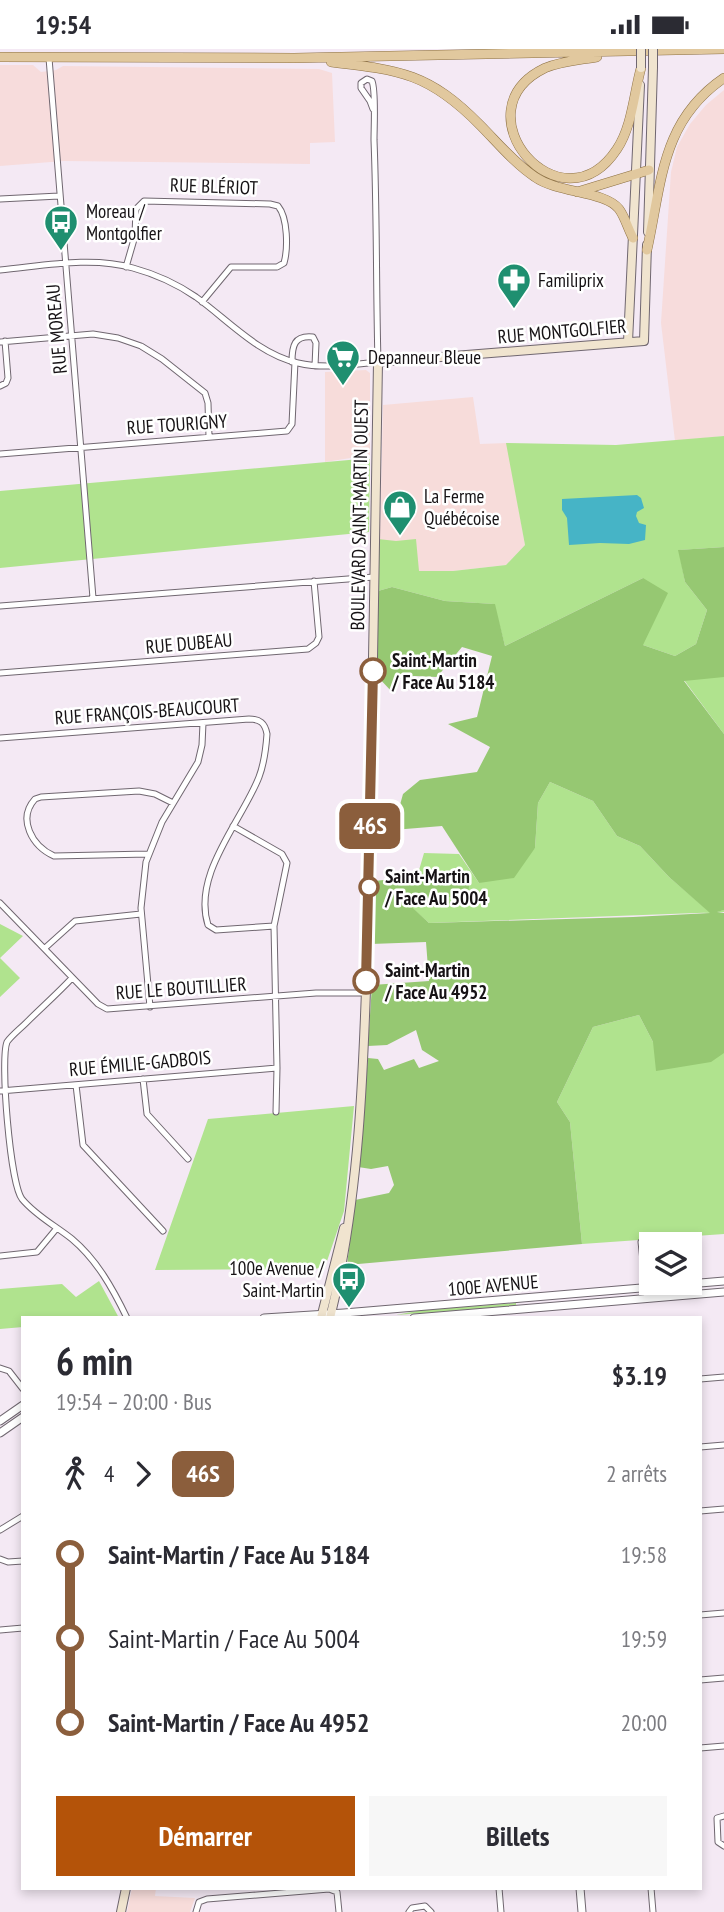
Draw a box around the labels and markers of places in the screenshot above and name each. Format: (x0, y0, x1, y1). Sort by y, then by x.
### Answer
place label: Moreau / Montgolfier (86, 199, 163, 245)
bus stop icon: Moreau / Montgolfier (42, 203, 80, 252)
pharmacy icon: Familiprix (495, 261, 533, 310)
place label: Familiprix (538, 268, 604, 292)
supermarket icon: Depanneur Bleue (324, 338, 362, 387)
place label: Depanneur Bleue (368, 345, 481, 369)
place label: La Ferme Québécoise (424, 484, 500, 530)
shop icon: La Ferme Québécoise (381, 488, 419, 537)
place label: Saint-Martin / Face Au 5184 (391, 648, 494, 694)
marker: Saint-Martin / Face Au 5184 (360, 658, 386, 684)
place label: Saint-Martin / Face Au 5004 (384, 864, 487, 910)
marker: Saint-Martin / Face Au 5004 (359, 877, 379, 897)
place label: Saint-Martin / Face Au 4952 (384, 958, 487, 1004)
marker: Saint-Martin / Face Au 4952 (353, 968, 379, 994)
place label: 100e Avenue / Saint-Martin (229, 1256, 325, 1302)
bus stop icon: 100e Avenue / Saint-Martin (330, 1260, 368, 1309)

